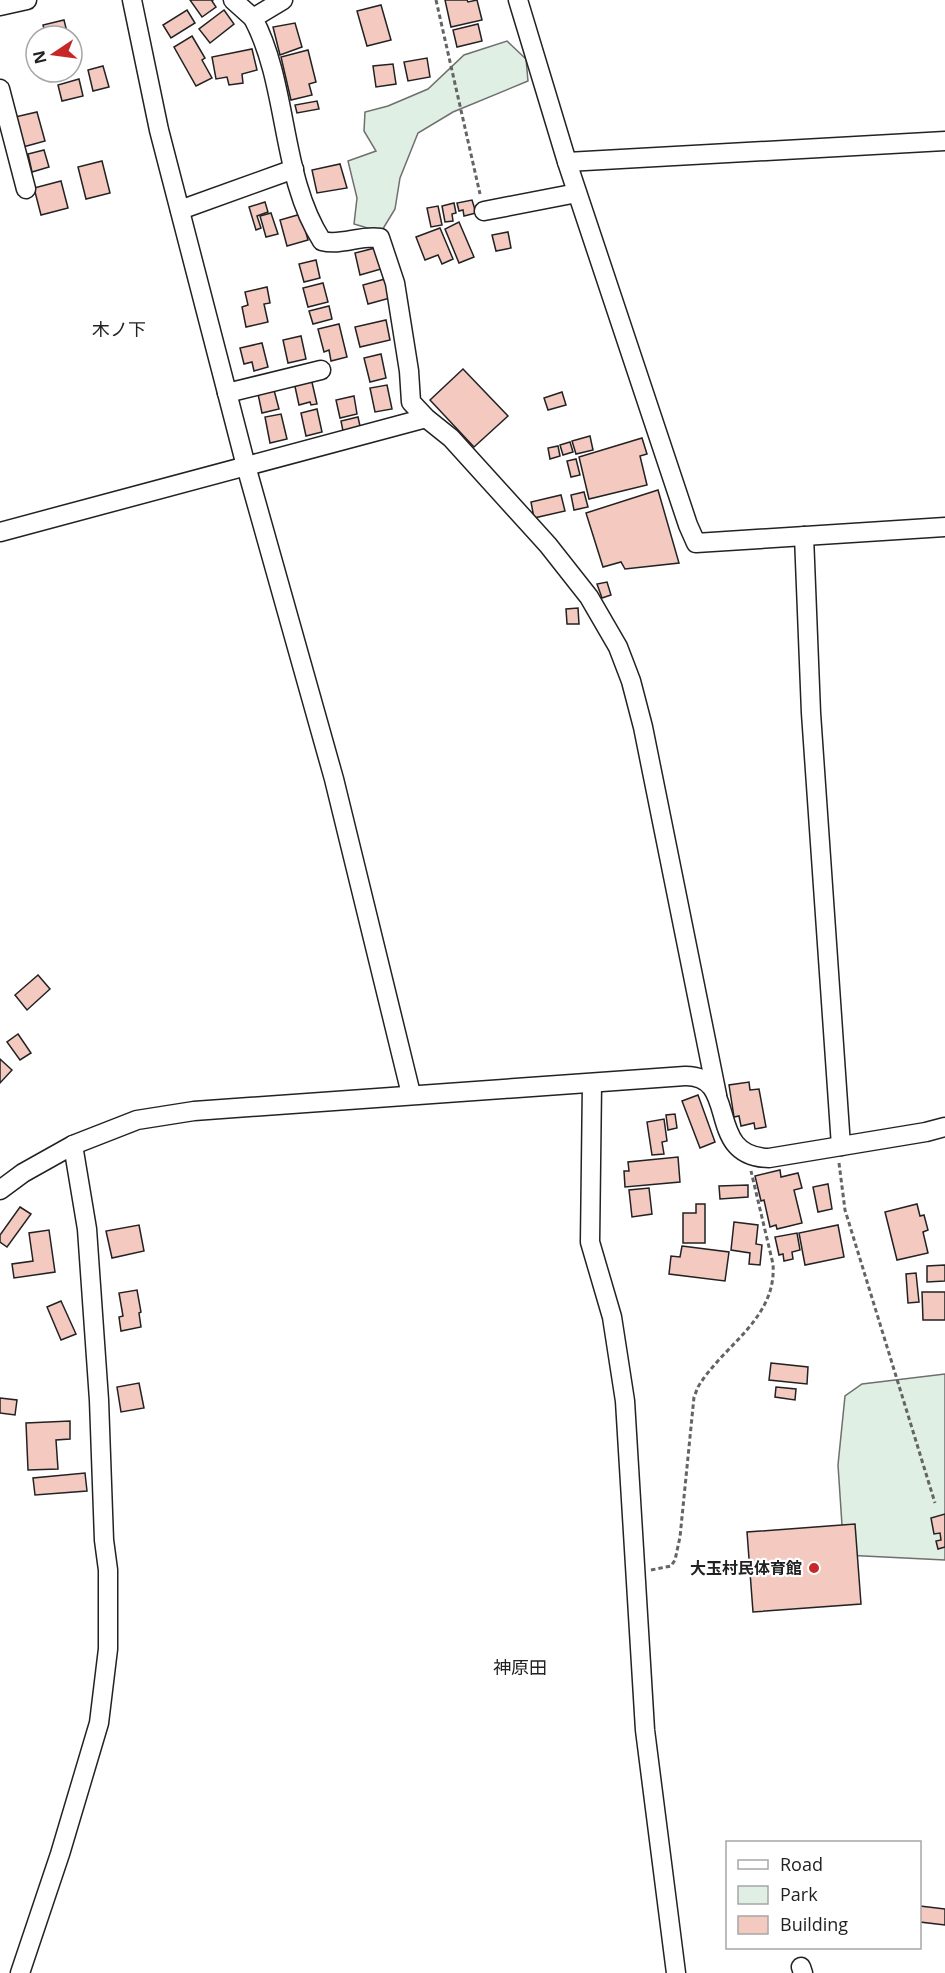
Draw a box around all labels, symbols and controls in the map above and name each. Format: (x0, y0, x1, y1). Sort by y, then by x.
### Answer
north arrow (24, 24, 84, 84)
text: N (27, 49, 52, 66)
district label: 木ノ下 (92, 317, 146, 341)
place label: 大玉村民体育館 (690, 1557, 802, 1579)
marker: 大玉村民体育館 (807, 1561, 821, 1575)
district label: 神原田 (493, 1655, 547, 1679)
legend (726, 1841, 921, 1949)
text: Road (780, 1852, 823, 1876)
text: Park (780, 1882, 818, 1906)
text: Building (780, 1912, 848, 1936)

